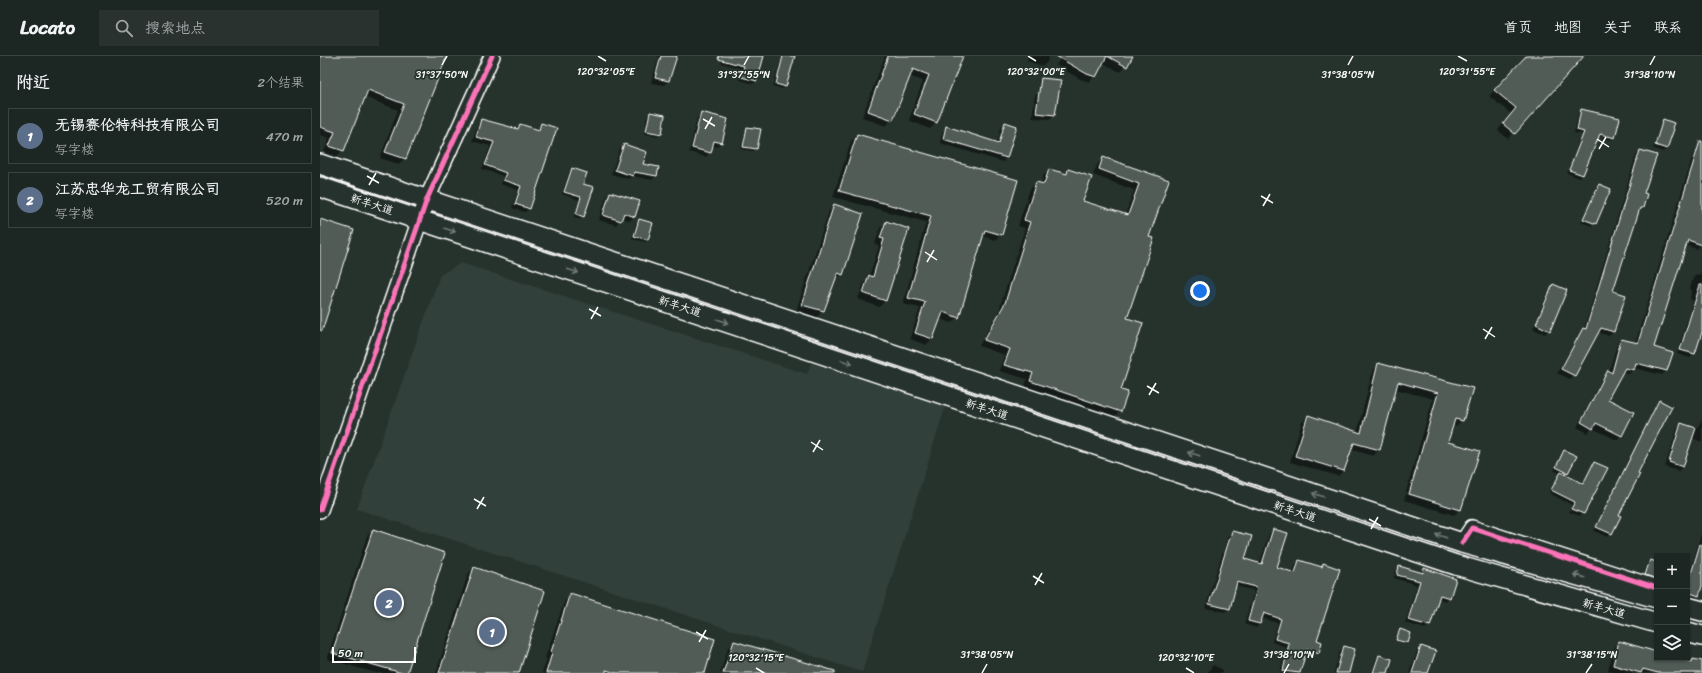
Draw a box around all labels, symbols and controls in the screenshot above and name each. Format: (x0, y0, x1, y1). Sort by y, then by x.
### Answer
search box (99, 10, 379, 46)
text: Locato (20, 11, 75, 44)
text: 搜索地点 (145, 15, 205, 41)
text: 首页 (1504, 15, 1532, 40)
text: 地图 (1554, 15, 1582, 40)
text: 关于 (1604, 15, 1632, 40)
text: 联系 (1654, 15, 1682, 40)
icon: search (113, 17, 135, 39)
text: 120°32'05"E (577, 63, 636, 81)
text: 120°32'00"E (1007, 63, 1066, 81)
text: 120°31'55"E (1439, 63, 1496, 81)
text: 31°37'50"N (416, 66, 468, 84)
text: 31°37'55"N (718, 66, 770, 84)
text: 31°38'05"N (1322, 66, 1374, 84)
text: 31°38'10"N (1625, 66, 1676, 84)
text: 附近 (16, 67, 50, 97)
text: 2个结果 (257, 71, 304, 94)
text: 无锡赛伦特科技有限公司 (55, 112, 220, 138)
text: 1 (27, 125, 33, 148)
text: 470 m (266, 125, 303, 148)
text: 写字楼 (55, 138, 94, 161)
text: 江苏忠华龙工贸有限公司 (55, 176, 220, 202)
text: 2 (26, 189, 34, 212)
text: 520 m (266, 189, 303, 212)
street label: 新羊大道 (348, 189, 396, 220)
text: 写字楼 (55, 202, 94, 225)
one-way arrow (443, 227, 456, 234)
one-way arrow (567, 268, 580, 275)
your location (1190, 281, 1210, 301)
street label: 新羊大道 (656, 291, 704, 322)
one-way arrow (717, 318, 730, 325)
one-way arrow (840, 359, 853, 366)
street label: 新羊大道 (963, 394, 1011, 425)
one-way arrow (1189, 449, 1201, 457)
one-way arrow (1312, 490, 1324, 498)
street label: 新羊大道 (1271, 496, 1319, 527)
one-way arrow (1435, 531, 1447, 539)
map controls (1654, 553, 1690, 661)
button: + (1654, 553, 1690, 589)
one-way arrow (1573, 572, 1586, 579)
pin: 2 (376, 588, 402, 618)
button: − (1654, 589, 1690, 625)
street label: 新羊大道 (1580, 593, 1628, 624)
pin: 1 (479, 617, 505, 647)
button: layers (1654, 625, 1690, 661)
text: 50 m (338, 644, 363, 663)
scale bar (332, 645, 416, 664)
text: 31°38'05"N (961, 646, 1013, 664)
text: 31°38'10"N (1264, 646, 1315, 664)
text: 31°38'15"N (1567, 646, 1617, 664)
text: 120°32'15"E (728, 649, 785, 667)
text: 120°32'10"E (1158, 649, 1215, 667)

